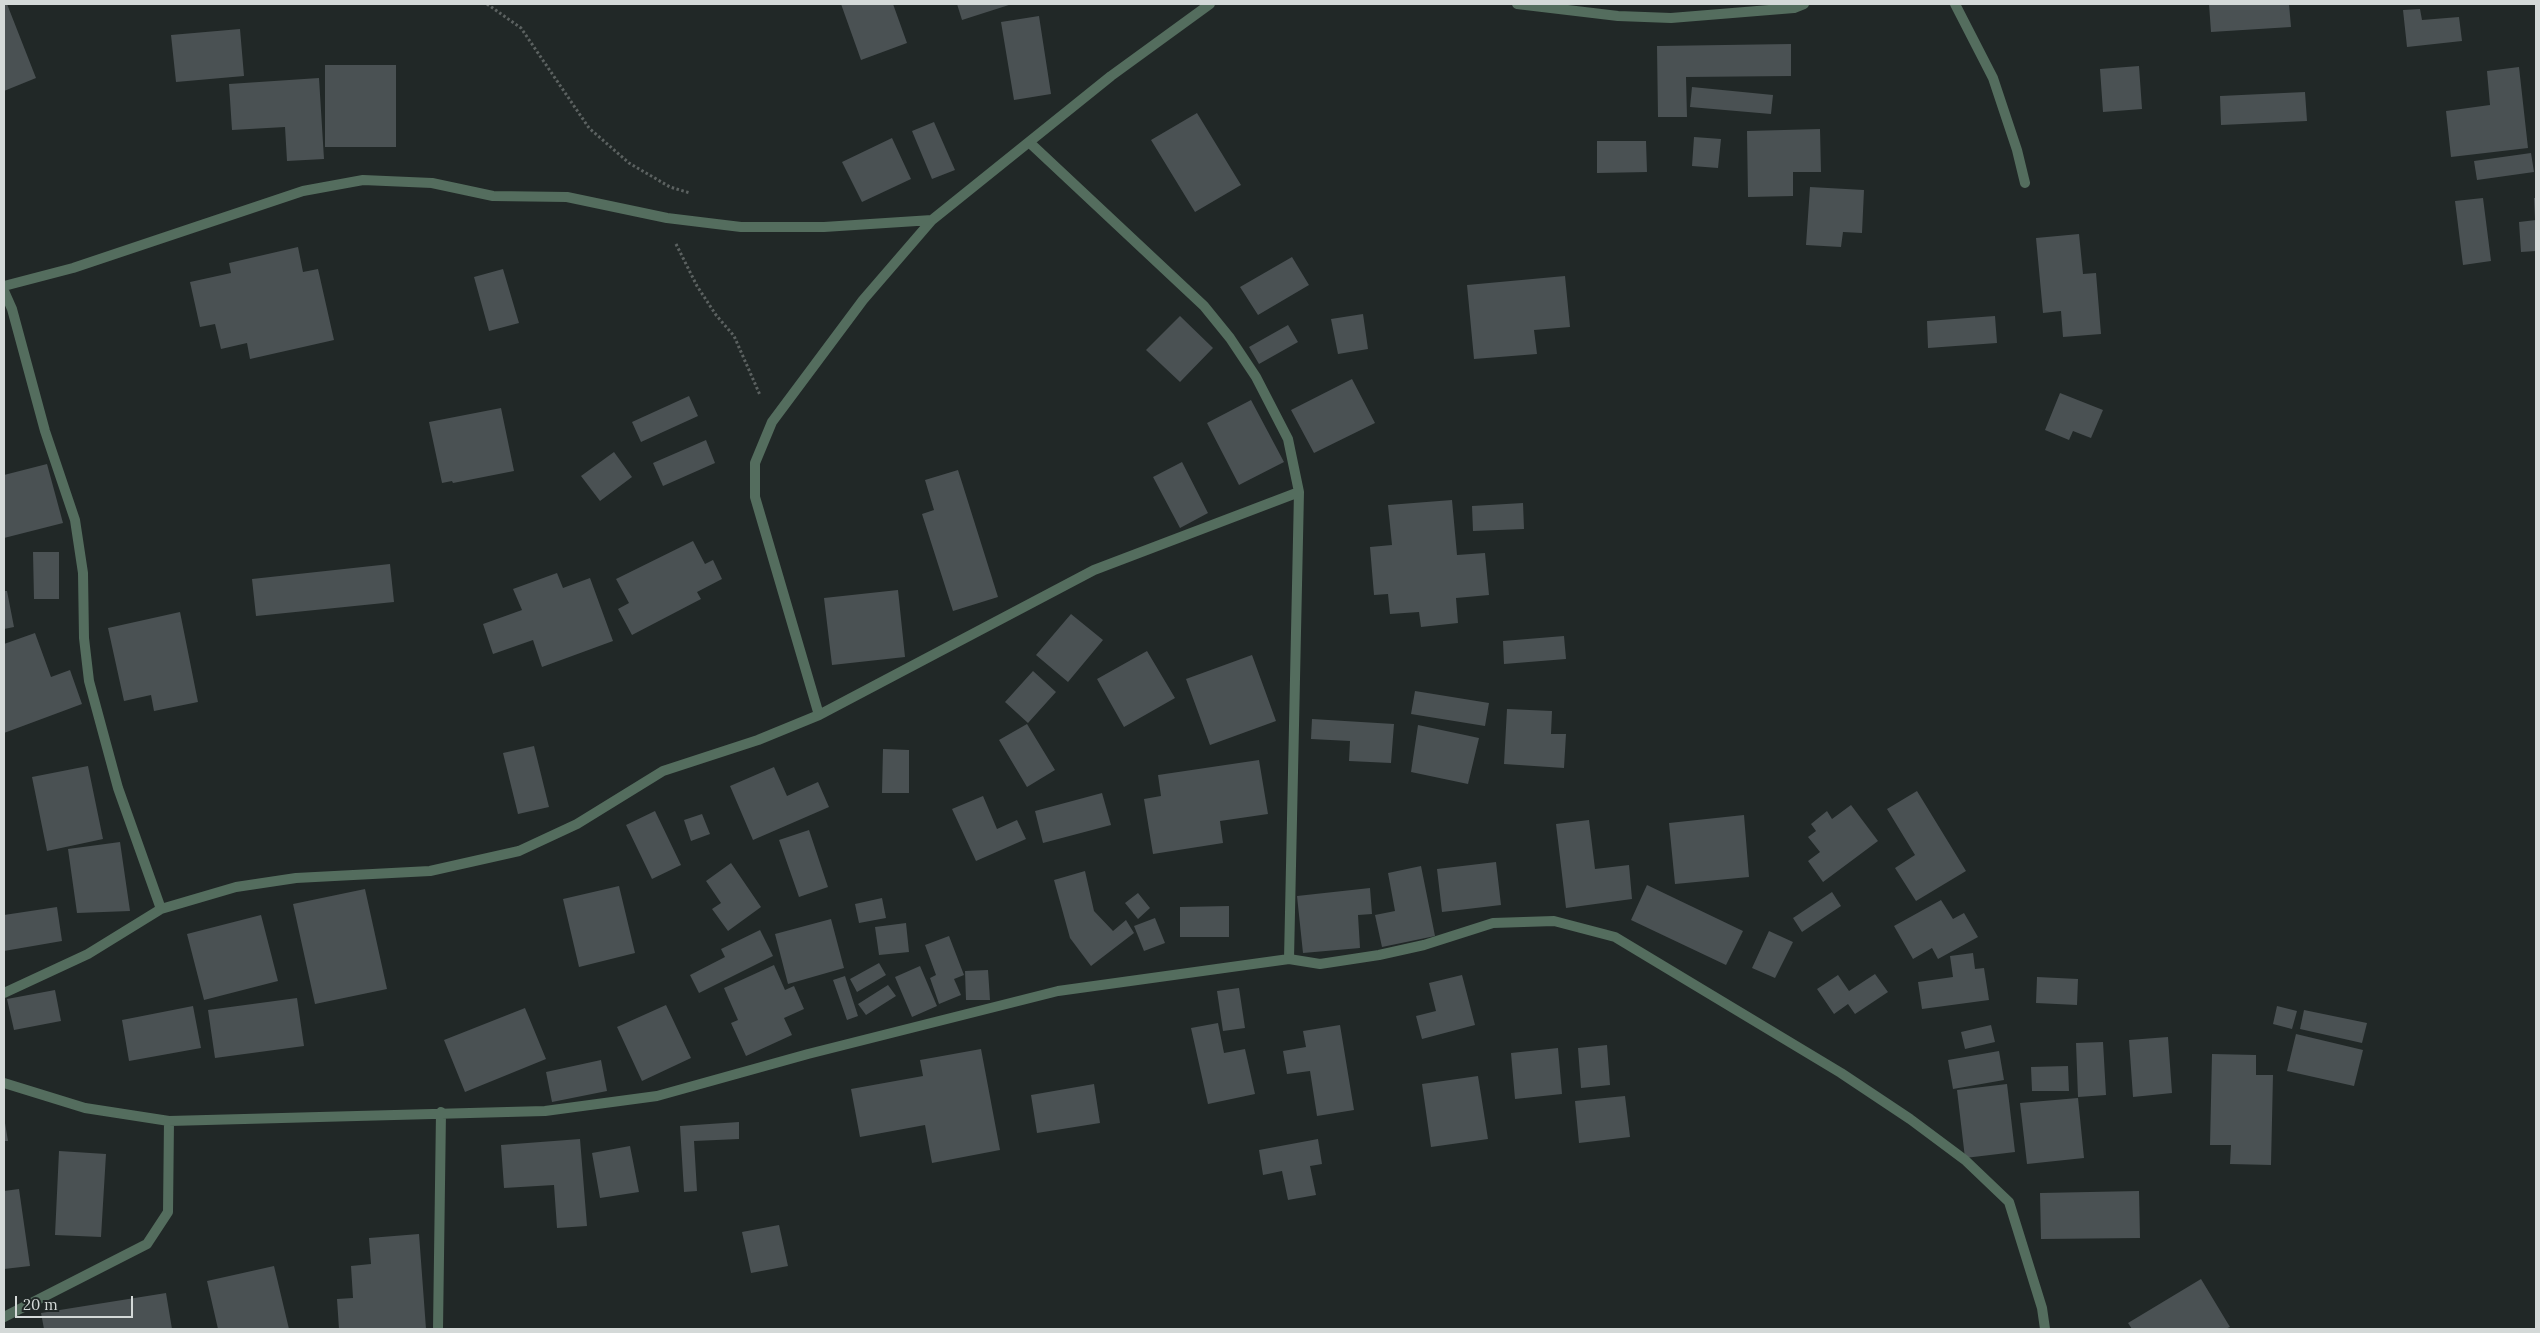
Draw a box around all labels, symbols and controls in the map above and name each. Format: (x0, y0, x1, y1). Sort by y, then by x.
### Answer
scale bar (18, 1286, 135, 1318)
text: 20 m (23, 1295, 58, 1314)

